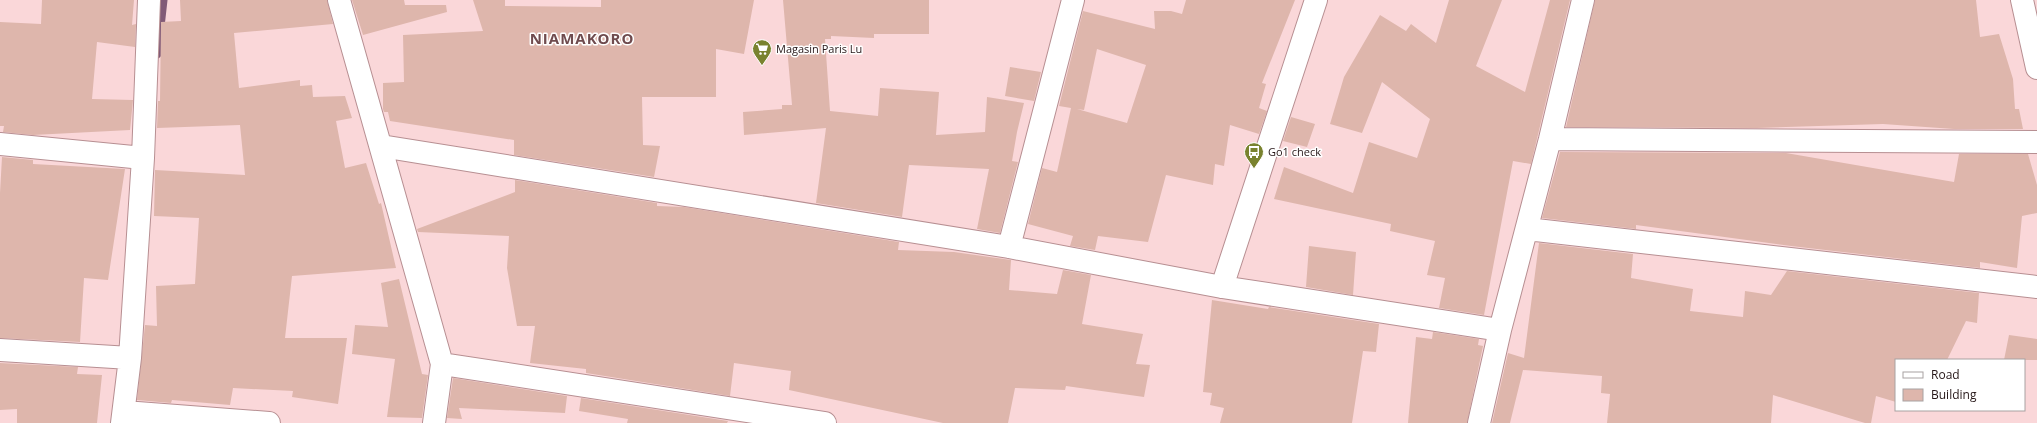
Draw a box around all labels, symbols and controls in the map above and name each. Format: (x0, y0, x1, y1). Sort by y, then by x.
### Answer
district label: NIAMAKORO (530, 28, 634, 48)
supermarket icon: Magasin Paris Lu (751, 38, 773, 66)
place label: Magasin Paris Lu (776, 41, 862, 56)
bus stop icon: Go1 check (1243, 141, 1265, 169)
place label: Go1 check (1268, 144, 1321, 159)
legend (1895, 359, 2025, 411)
text: Road (1931, 366, 1960, 383)
text: Building (1931, 386, 1977, 403)

